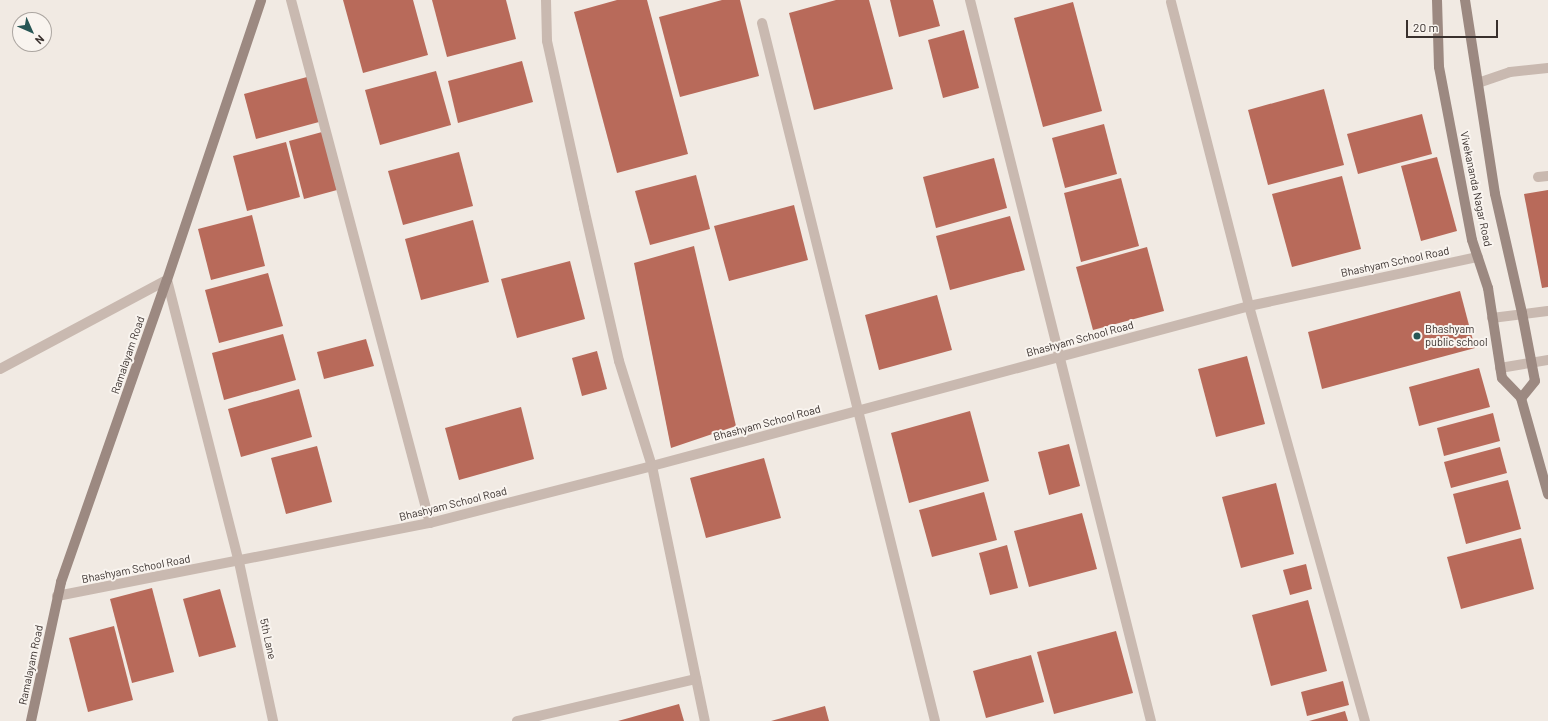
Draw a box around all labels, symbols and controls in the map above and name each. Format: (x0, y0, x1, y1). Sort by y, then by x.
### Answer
north arrow (12, 12, 52, 52)
scale bar (1408, 12, 1500, 38)
text: 20 m (1413, 20, 1439, 34)
text: N (33, 33, 47, 47)
street label: Vivekananda Nagar Road (1457, 130, 1495, 248)
street label: Bhashyam School Road (1340, 244, 1450, 280)
street label: Ramalayam Road (109, 314, 147, 396)
street label: Bhashyam School Road (1025, 318, 1135, 360)
place label: Bhashyam public school (1425, 323, 1488, 349)
marker: Bhashyam public school (1412, 331, 1422, 341)
street label: Bhashyam School Road (712, 402, 822, 444)
street label: Bhashyam School Road (398, 484, 508, 524)
street label: Bhashyam School Road (81, 552, 191, 586)
street label: 5th Lane (257, 617, 279, 661)
street label: Ramalayam Road (16, 624, 46, 706)

